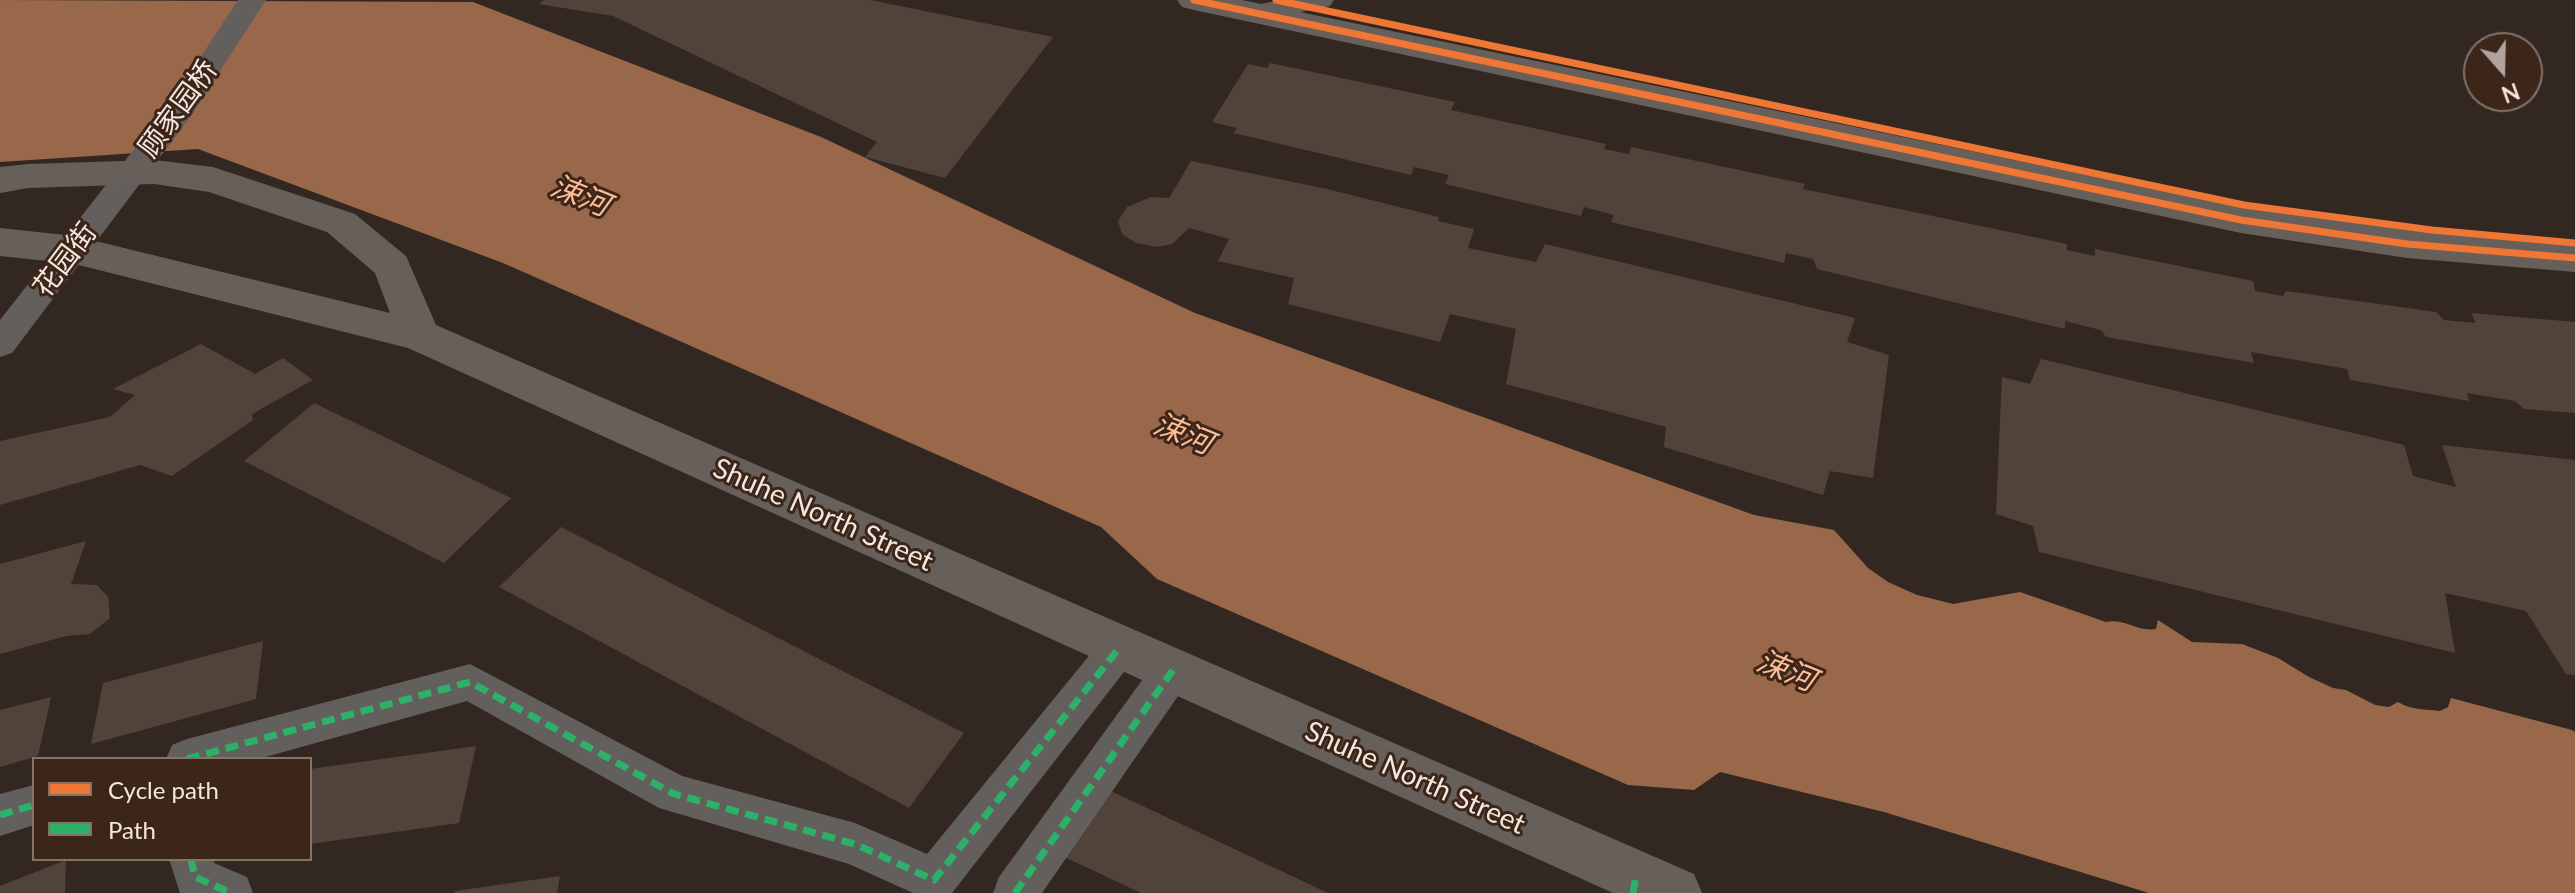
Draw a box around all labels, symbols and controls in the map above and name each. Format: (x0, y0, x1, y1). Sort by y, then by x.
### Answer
north arrow (2463, 32, 2543, 112)
street label: 顾家园桥 (131, 54, 225, 164)
text: N (2498, 78, 2523, 109)
water label: 涑河 (545, 168, 615, 224)
street label: 花园街 (26, 216, 104, 304)
water label: 涑河 (1148, 406, 1218, 462)
street label: Shuhe North Street (708, 451, 938, 579)
water label: 涑河 (1751, 643, 1821, 699)
street label: Shuhe North Street (1300, 714, 1530, 842)
legend (32, 757, 312, 861)
text: Cycle path (108, 775, 219, 804)
text: Path (108, 815, 156, 844)

